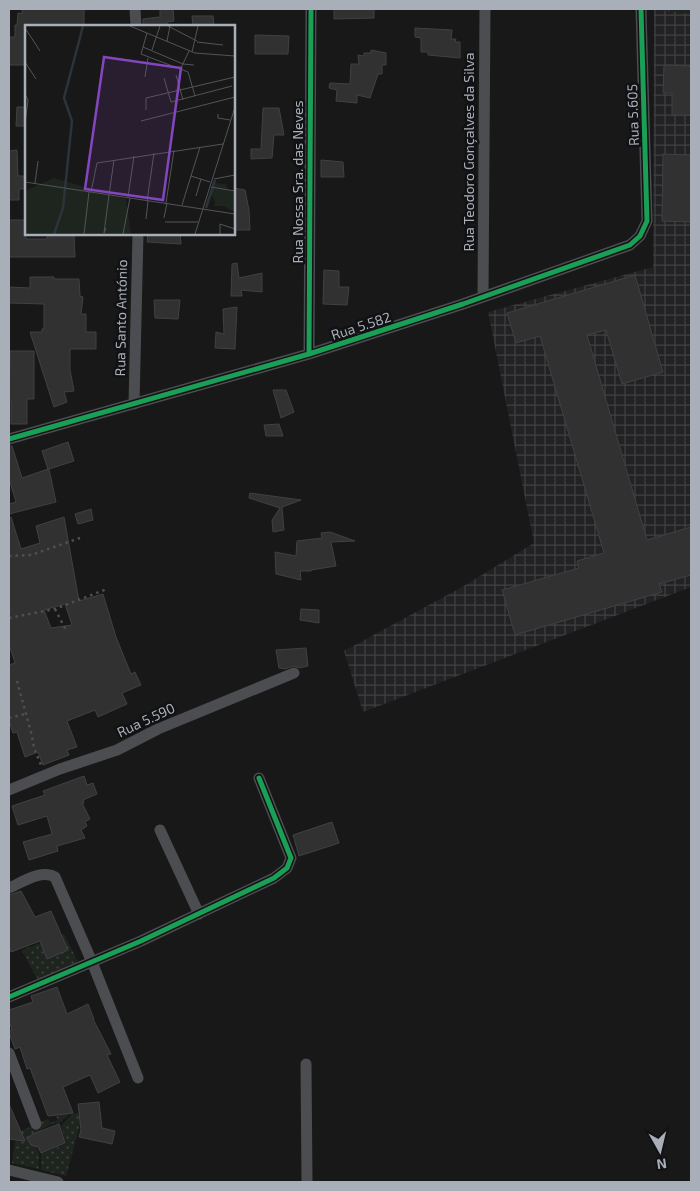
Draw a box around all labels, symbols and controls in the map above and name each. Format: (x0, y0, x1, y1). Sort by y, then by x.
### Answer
inset map (25, 25, 235, 235)
street label: Rua Teodoro Gonçalves da Silva (460, 52, 478, 252)
street label: Rua 5.605 (623, 84, 642, 146)
street label: Rua Nossa Sra. das Neves (289, 100, 306, 264)
street label: Rua Santo António (111, 259, 130, 377)
street label: Rua 5.582 (329, 308, 393, 343)
street label: Rua 5.590 (114, 699, 178, 740)
north arrow (635, 1126, 685, 1176)
text: N (656, 1155, 668, 1173)

